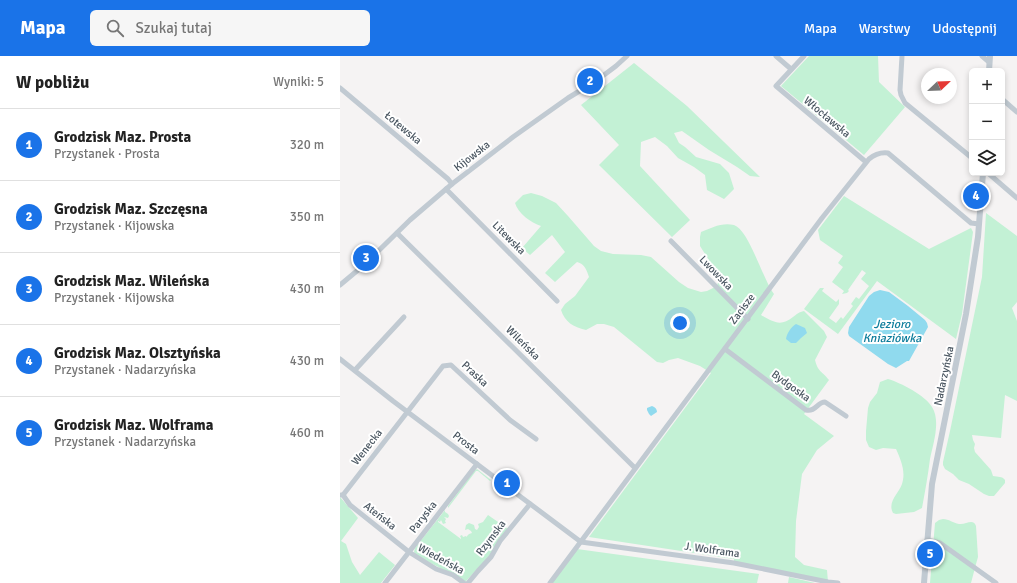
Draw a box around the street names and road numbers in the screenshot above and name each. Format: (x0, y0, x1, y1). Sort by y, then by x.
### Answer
street label: Włocławska (801, 94, 853, 141)
street label: Łotewska (382, 109, 424, 147)
street label: Kijowska (451, 138, 493, 174)
street label: Litewska (490, 219, 529, 258)
street label: Lwowska (697, 253, 736, 293)
street label: Zacisze (726, 291, 758, 327)
street label: Wileńska (503, 323, 543, 363)
street label: Nadarzyńska (931, 345, 957, 407)
street label: Praska (459, 358, 491, 390)
street label: Bydgoska (769, 368, 813, 405)
street label: Wenecka (349, 426, 385, 468)
street label: Prosta (450, 429, 482, 457)
street label: Paryska (406, 498, 440, 536)
street label: Ateńska (361, 499, 399, 533)
street label: Rzymska (473, 517, 509, 558)
street label: J. Wolframa (684, 540, 741, 560)
street label: Wiedeńska (416, 541, 467, 577)

